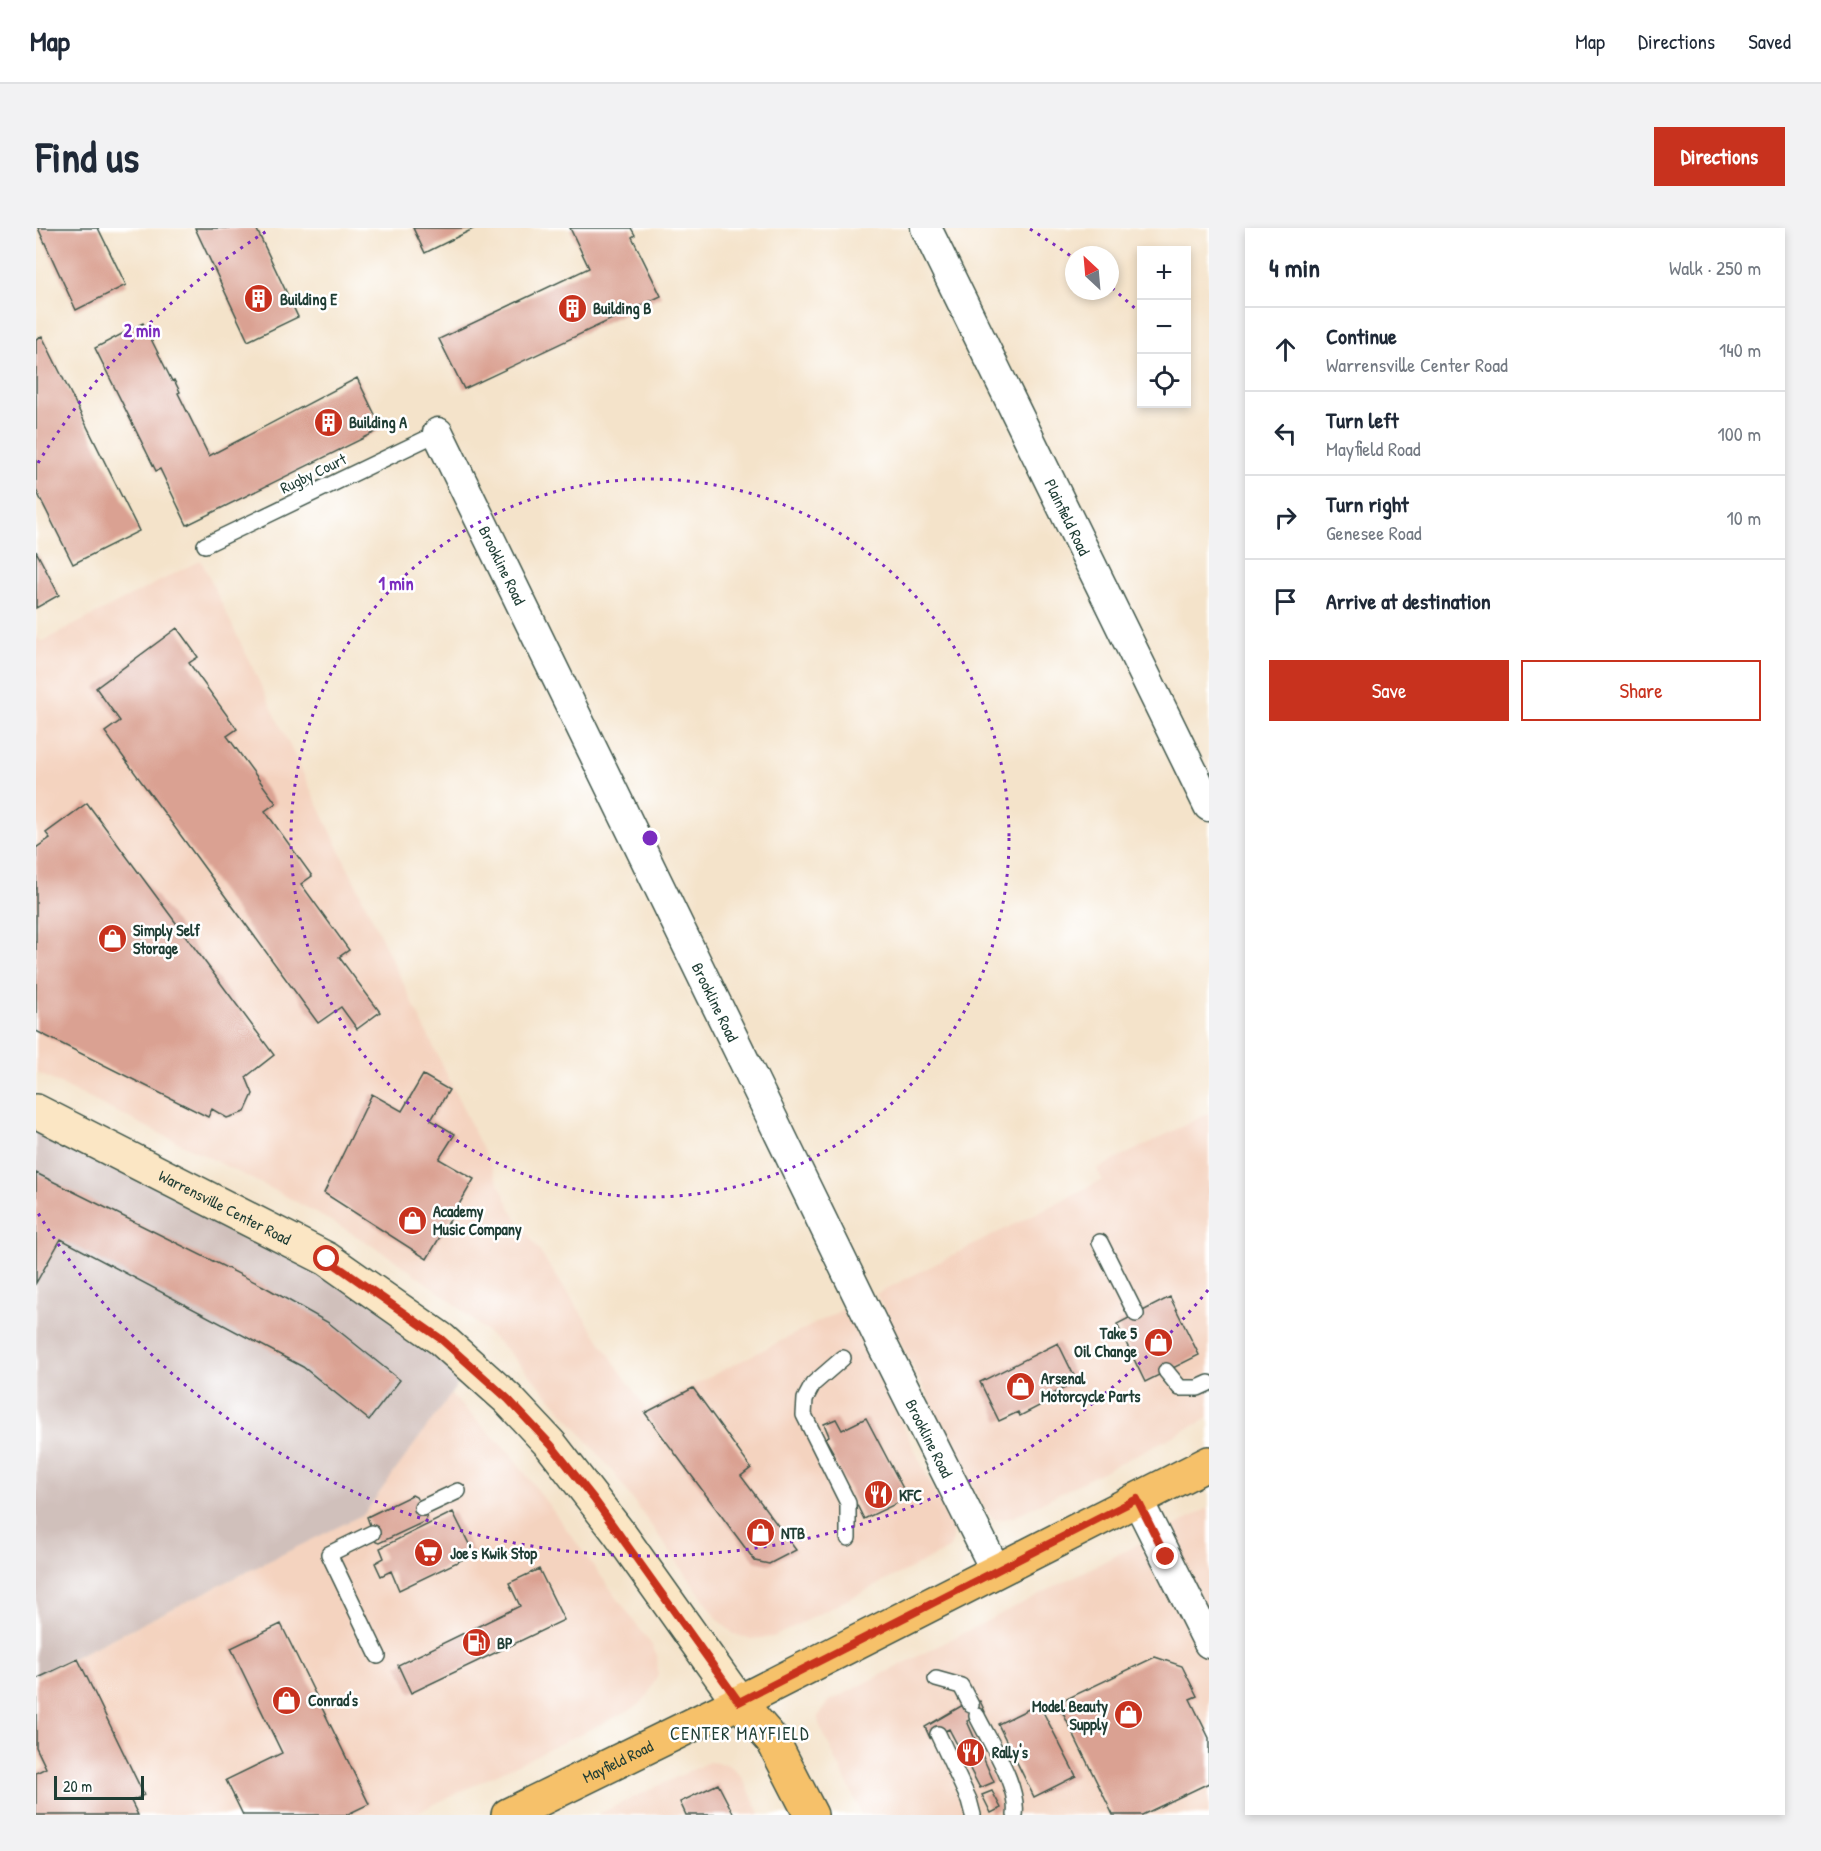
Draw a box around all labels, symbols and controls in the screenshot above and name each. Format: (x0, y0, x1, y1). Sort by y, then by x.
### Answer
text: Map (30, 22, 70, 60)
text: Map (1575, 27, 1605, 56)
text: Directions (1638, 27, 1715, 56)
text: Saved (1748, 27, 1791, 56)
button: Directions (1654, 127, 1785, 186)
text: Find us (36, 128, 139, 185)
north arrow (1065, 246, 1119, 300)
map controls (1137, 246, 1191, 408)
button: + (1137, 246, 1191, 300)
text: 4 min (1269, 250, 1320, 285)
text: Walk · 250 m (1669, 254, 1761, 281)
building icon: Building E (243, 283, 275, 315)
place label: Building E (280, 288, 338, 311)
building icon: Building B (556, 292, 588, 324)
place label: Building B (593, 297, 651, 320)
button: − (1137, 300, 1191, 354)
text: 2 min (124, 318, 160, 343)
text: Continue (1326, 321, 1397, 351)
icon: ahead (1269, 333, 1302, 366)
text: 140 m (1719, 336, 1761, 363)
text: Warrensville Center Road (1326, 351, 1508, 378)
button: locate (1137, 354, 1191, 408)
text: Turn left (1326, 405, 1399, 435)
building icon: Building A (312, 406, 344, 438)
place label: Building A (349, 411, 407, 434)
icon: left (1269, 417, 1302, 450)
text: 100 m (1718, 420, 1761, 447)
text: Mayfield Road (1326, 435, 1421, 462)
street label: Rugby Court (276, 447, 350, 498)
street label: Plainfield Road (1040, 475, 1096, 559)
text: Turn right (1326, 489, 1409, 519)
icon: right (1269, 501, 1302, 534)
text: 10 m (1727, 504, 1761, 531)
text: Genesee Road (1326, 519, 1422, 546)
street label: Brookline Road (474, 522, 531, 608)
text: 1 min (378, 571, 414, 596)
icon: arrive (1269, 585, 1302, 618)
text: Arrive at destination (1326, 586, 1491, 616)
button: Save (1269, 660, 1509, 721)
button: Share (1521, 660, 1761, 721)
centre of rings (640, 828, 660, 848)
place label: Simply Self Storage (133, 919, 200, 960)
shop icon: Simply Self Storage (96, 923, 128, 955)
street label: Brookline Road (687, 959, 744, 1045)
street label: Warrensville Center Road (155, 1164, 295, 1250)
place label: Academy Music Company (433, 1200, 522, 1241)
shop icon: Academy Music Company (396, 1204, 428, 1236)
route start (313, 1245, 339, 1271)
place label: Take 5 Oil Change (1074, 1322, 1138, 1363)
shop icon: Take 5 Oil Change (1142, 1326, 1174, 1358)
place label: Arsenal Motorcycle Parts (1041, 1367, 1141, 1408)
shop icon: Arsenal Motorcycle Parts (1004, 1371, 1036, 1403)
street label: Brookline Road (900, 1395, 958, 1481)
restaurant icon: KFC (862, 1479, 894, 1511)
place label: KFC (899, 1484, 922, 1506)
shop icon: NTB (744, 1517, 776, 1549)
place label: NTB (781, 1522, 805, 1544)
supermarket icon: Joe's Kwik Stop (413, 1537, 445, 1569)
place label: Joe's Kwik Stop (450, 1542, 537, 1565)
route end (1152, 1543, 1178, 1569)
fuel station icon: BP (460, 1627, 492, 1659)
place label: BP (497, 1632, 513, 1654)
shop icon: Conrad's (271, 1684, 303, 1716)
place label: Conrad's (308, 1689, 359, 1711)
place label: Model Beauty Supply (1032, 1695, 1108, 1736)
shop icon: Model Beauty Supply (1113, 1699, 1145, 1731)
district label: CENTER MAYFIELD (670, 1721, 810, 1746)
street label: Mayfield Road (579, 1735, 656, 1788)
restaurant icon: Rally's (955, 1736, 987, 1768)
place label: Rally's (992, 1741, 1029, 1764)
scale bar (54, 1773, 144, 1800)
text: 20 m (63, 1775, 92, 1797)

